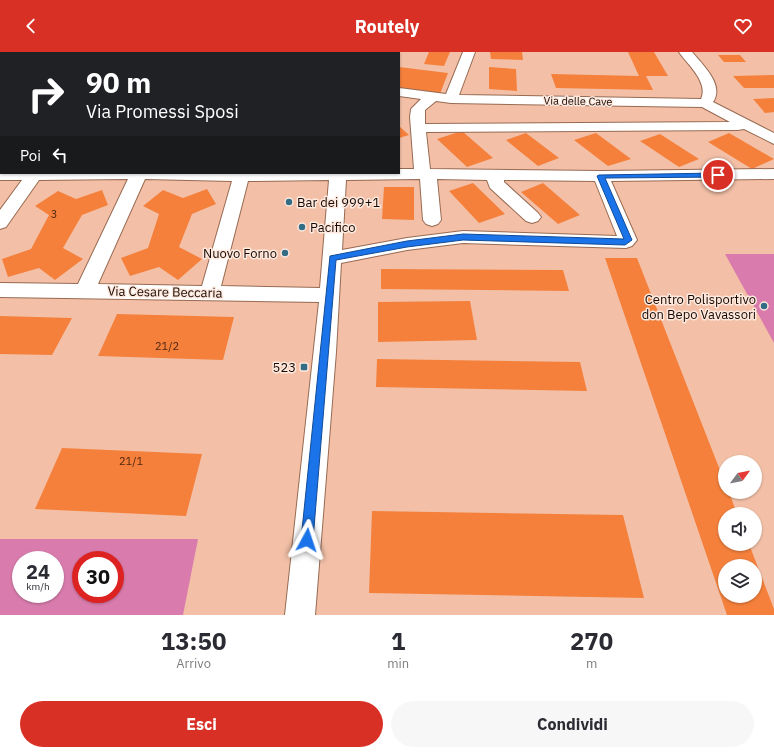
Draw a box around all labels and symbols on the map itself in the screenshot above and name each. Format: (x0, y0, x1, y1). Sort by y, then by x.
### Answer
street label: Via delle Cave (543, 93, 613, 109)
pin (701, 158, 735, 192)
place label: Bar dei 999+1 (297, 194, 380, 211)
marker: Bar dei 999+1 (284, 197, 294, 207)
house number: 3 (51, 207, 57, 221)
place label: Pacifico (310, 219, 356, 236)
marker: Pacifico (297, 222, 307, 232)
place label: Nuovo Forno (203, 245, 277, 262)
marker: Nuovo Forno (280, 248, 290, 258)
street label: Via Cesare Beccaria (107, 282, 223, 302)
place label: Centro Polisportivo don Bepo Vavassori (642, 291, 756, 323)
marker: Centro Polisportivo don Bepo Vavassori (759, 301, 769, 311)
house number: 21/2 (155, 339, 179, 353)
place label: 523 (273, 359, 296, 376)
marker: 523 (299, 362, 309, 372)
house number: 21/1 (119, 454, 143, 468)
north arrow (718, 455, 762, 499)
position arrow (286, 519, 328, 561)
speed limit sign: 30 (72, 551, 124, 603)

